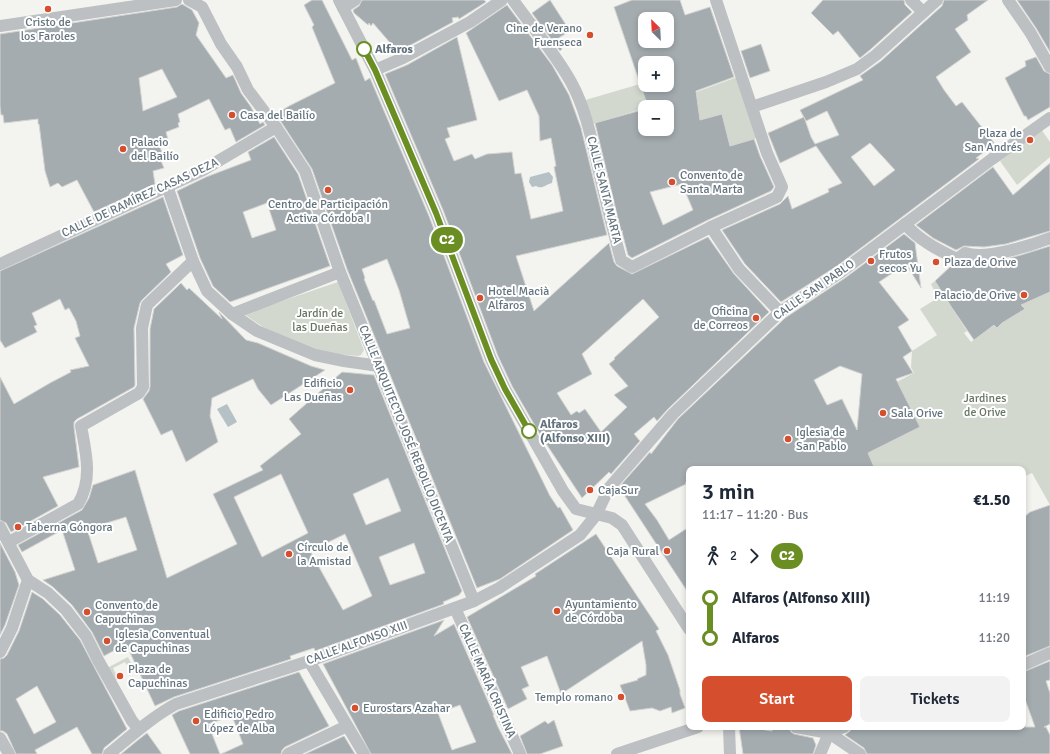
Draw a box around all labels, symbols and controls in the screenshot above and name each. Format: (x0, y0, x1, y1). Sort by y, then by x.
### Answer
marker: Cristo de los Faroles (43, 4, 53, 14)
north arrow (638, 12, 674, 48)
map controls (638, 12, 674, 136)
place label: Cristo de los Faroles (21, 15, 75, 44)
place label: Cine de Verano Fuenseca (506, 21, 582, 50)
marker: Cine de Verano Fuenseca (585, 30, 595, 40)
marker: Alfaros (356, 41, 372, 57)
place label: Alfaros (375, 42, 413, 57)
button: + (638, 56, 674, 92)
button: − (638, 100, 674, 136)
place label: Casa del Bailío (240, 108, 315, 123)
marker: Casa del Bailío (227, 110, 237, 120)
place label: Plaza de San Andrés (964, 126, 1022, 155)
place label: Palacio del Bailío (131, 135, 179, 164)
street label: CALLE SANTA MARTA (583, 135, 625, 246)
marker: Plaza de San Andrés (1025, 135, 1035, 145)
marker: Palacio del Bailío (118, 144, 128, 154)
street label: CALLE DE RAMÍREZ CASAS DEZA (59, 155, 221, 241)
place label: Convento de Santa Marta (680, 168, 743, 197)
marker: Convento de Santa Marta (667, 177, 677, 187)
marker: Centro de Participación Activa Córdoba I (323, 185, 333, 195)
place label: Centro de Participación Activa Córdoba I (268, 197, 388, 226)
line badge: C2 (429, 227, 465, 253)
text: C2 (439, 231, 455, 248)
place label: Frutos secos Yu (879, 247, 922, 276)
place label: Plaza de Orive (944, 255, 1017, 270)
street label: CALLE SAN PABLO (771, 256, 858, 324)
marker: Frutos secos Yu (866, 256, 876, 266)
marker: Plaza de Orive (931, 257, 941, 267)
place label: Hotel Macià Alfaros (488, 284, 549, 313)
place label: Palacio de Orive (934, 288, 1016, 303)
marker: Palacio de Orive (1019, 290, 1029, 300)
marker: Hotel Macià Alfaros (475, 293, 485, 303)
place label: Oficina de Correos (693, 304, 748, 333)
park label: Jardín de las Dueñas (292, 306, 348, 335)
marker: Oficina de Correos (751, 313, 761, 323)
street label: CALLE ARQUITECTO JOSÉ REBOLLO DICENTA (355, 323, 457, 545)
place label: Edificio Las Dueñas (284, 376, 342, 405)
marker: Edificio Las Dueñas (345, 385, 355, 395)
park label: Jardines de Orive (964, 391, 1006, 420)
place label: Sala Orive (891, 406, 943, 421)
marker: Sala Orive (878, 408, 888, 418)
place label: Alfaros (Alfonso XIII) (540, 417, 610, 446)
marker: Alfaros (Alfonso XIII) (521, 423, 537, 439)
place label: Iglesia de San Pablo (796, 425, 847, 454)
marker: Iglesia de San Pablo (783, 434, 793, 444)
text: 3 min (702, 478, 755, 505)
place label: CajaSur (598, 483, 639, 498)
marker: CajaSur (585, 485, 595, 495)
text: €1.50 (973, 491, 1010, 509)
text: 11:17 – 11:20 · Bus (702, 507, 808, 523)
place label: Taberna Góngora (26, 520, 113, 535)
marker: Taberna Góngora (13, 522, 23, 532)
place label: Círculo de la Amistad (297, 540, 351, 569)
place label: Caja Rural (606, 544, 659, 559)
icon: walk (702, 545, 724, 567)
icon: forward (743, 545, 765, 567)
marker: Caja Rural (662, 546, 672, 556)
text: C2 (779, 547, 795, 564)
text: 2 (730, 548, 737, 564)
marker: Círculo de la Amistad (284, 549, 294, 559)
text: Alfaros (Alfonso XIII) (732, 589, 870, 607)
text: 11:19 (978, 590, 1010, 606)
place label: Ayuntamiento de Córdoba (565, 597, 637, 626)
place label: Convento de Capuchinas (95, 598, 158, 627)
marker: Ayuntamiento de Córdoba (552, 606, 562, 616)
marker: Convento de Capuchinas (82, 607, 92, 617)
street label: CALLE ALFONSO XIII (304, 618, 410, 668)
street label: CALLE MARÍA CRISTINA (455, 622, 519, 741)
place label: Iglesia Conventual de Capuchinas (115, 627, 210, 656)
text: Alfaros (732, 629, 779, 647)
text: 11:20 (978, 630, 1010, 646)
marker: Iglesia Conventual de Capuchinas (102, 636, 112, 646)
place label: Plaza de Capuchinas (128, 662, 187, 691)
marker: Plaza de Capuchinas (115, 671, 125, 681)
button: Start (702, 676, 852, 722)
button: Tickets (860, 676, 1010, 722)
place label: Templo romano (535, 690, 613, 705)
marker: Templo romano (616, 692, 626, 702)
place label: Eurostars Azahar (363, 701, 451, 716)
marker: Eurostars Azahar (350, 703, 360, 713)
place label: Edificio Pedro López de Alba (204, 707, 275, 736)
marker: Edificio Pedro López de Alba (191, 716, 201, 726)

